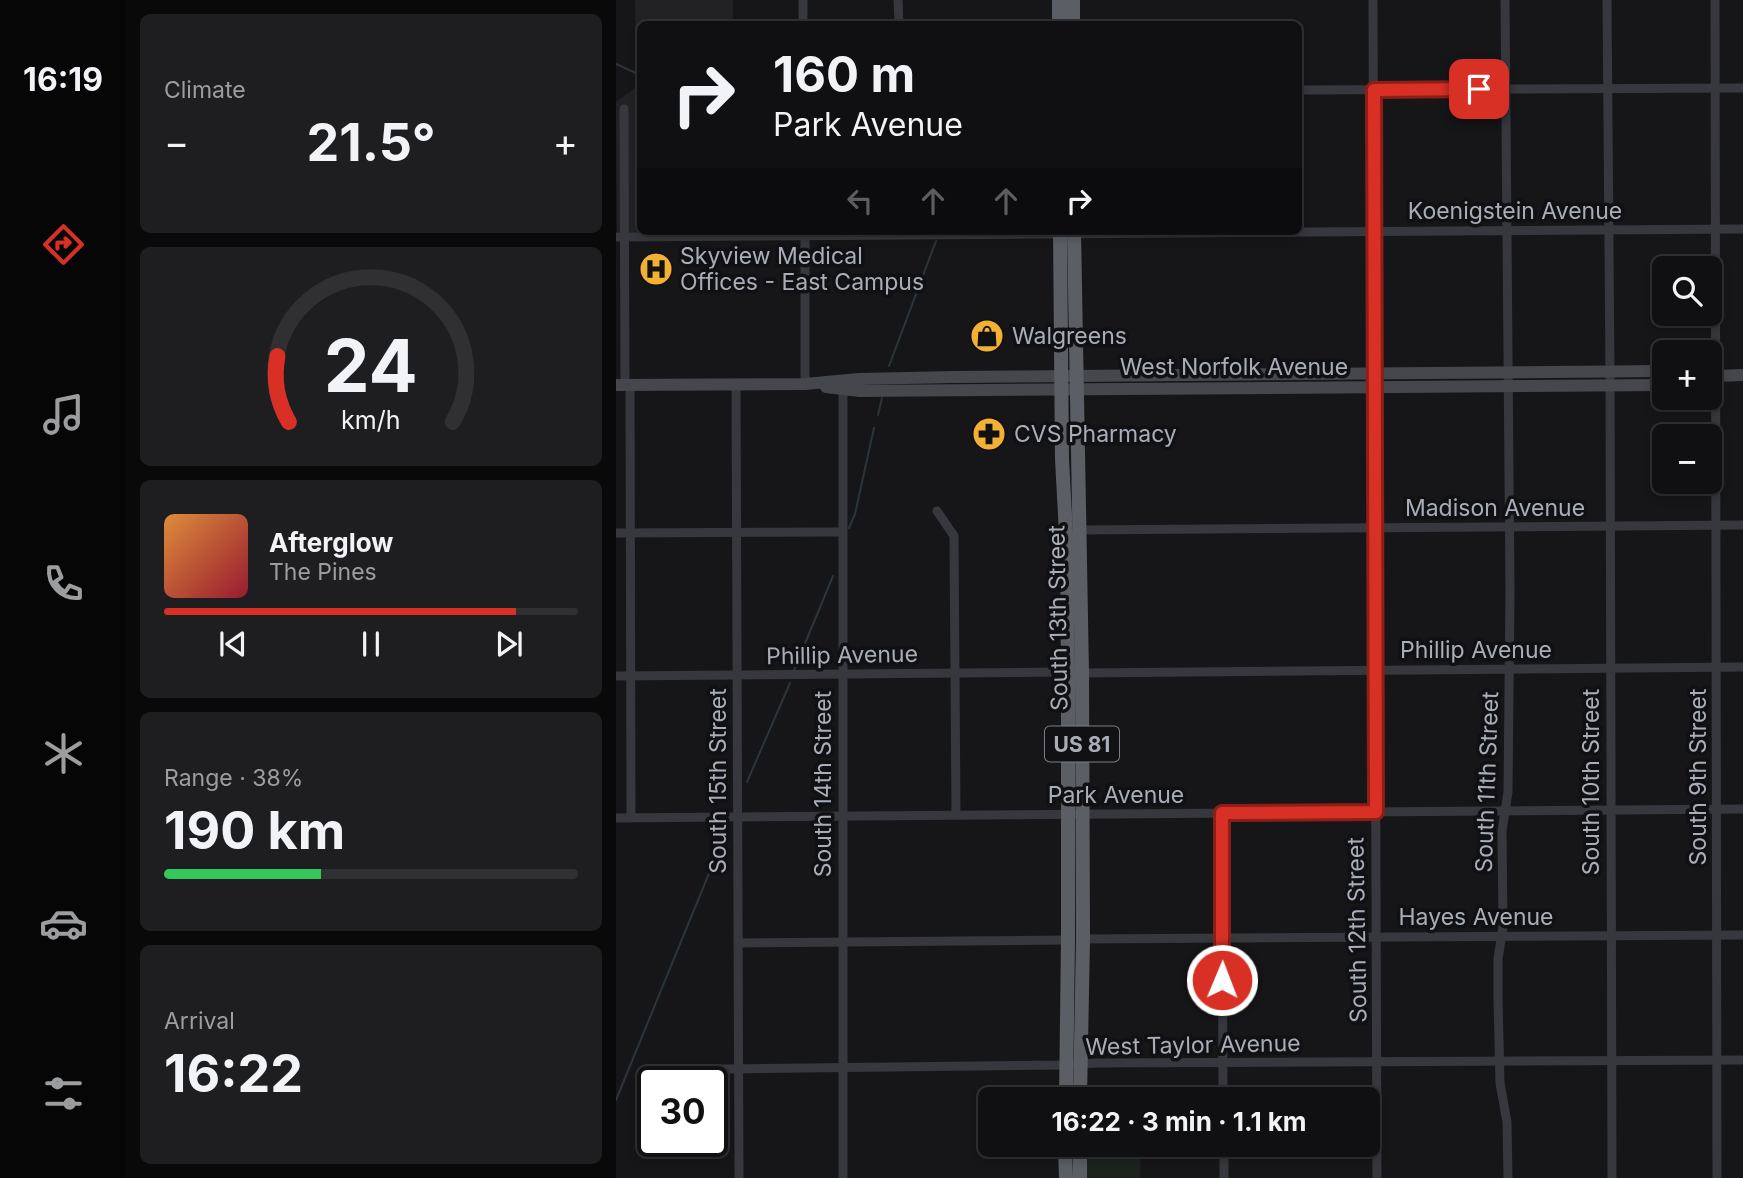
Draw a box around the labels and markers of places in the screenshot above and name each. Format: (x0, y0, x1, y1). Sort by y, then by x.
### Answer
pin (1449, 59, 1509, 119)
place label: Skyview Medical Offices - East Campus (680, 242, 924, 296)
hospital icon: Skyview Medical Offices - East Campus (637, 250, 675, 288)
shop icon: Walgreens (968, 317, 1006, 355)
place label: Walgreens (1012, 322, 1127, 350)
pharmacy icon: CVS Pharmacy (970, 415, 1008, 453)
place label: CVS Pharmacy (1014, 420, 1177, 448)

